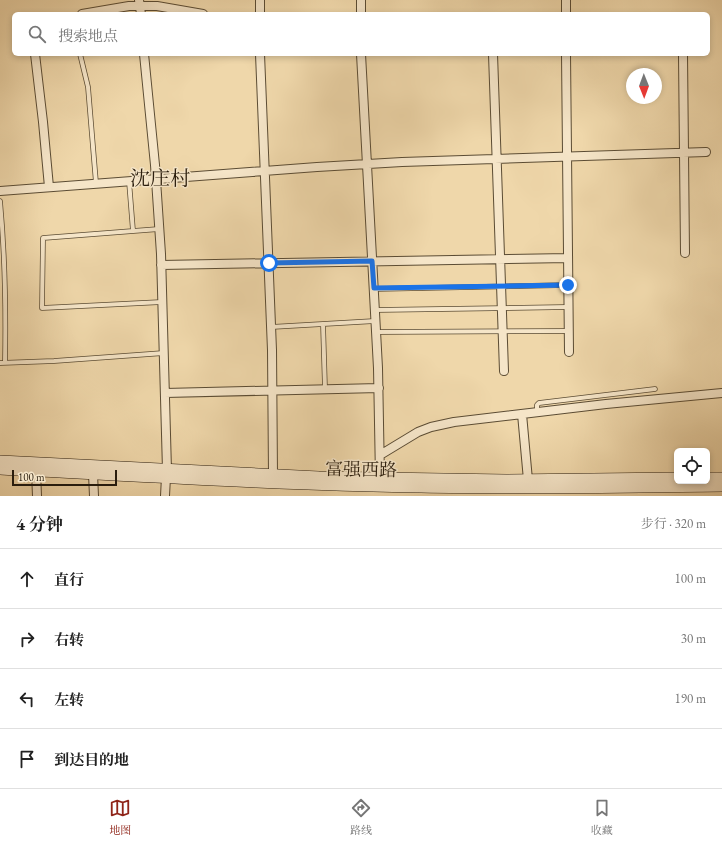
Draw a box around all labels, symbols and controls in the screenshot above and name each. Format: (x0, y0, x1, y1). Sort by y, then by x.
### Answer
search box (12, 12, 710, 56)
icon: search (26, 23, 48, 45)
text: 搜索地点 (58, 26, 118, 45)
north arrow (626, 68, 662, 104)
district label: 沈庄村 (130, 165, 190, 191)
route start (260, 254, 278, 272)
route end (559, 276, 577, 294)
map controls (674, 448, 710, 484)
button: locate (674, 448, 710, 484)
street label: 富强西路 (325, 457, 397, 481)
scale bar (12, 468, 117, 487)
text: 100 m (18, 470, 45, 484)
text: 4 分钟 (16, 513, 63, 535)
text: 步行 · 320 m (641, 515, 706, 532)
icon: ahead (16, 568, 38, 590)
text: 直行 (54, 570, 84, 589)
text: 100 m (675, 570, 706, 587)
icon: right (16, 628, 38, 650)
text: 右转 (54, 630, 84, 649)
text: 30 m (681, 630, 706, 647)
icon: left (16, 688, 38, 710)
text: 左转 (54, 690, 84, 709)
text: 190 m (675, 690, 706, 707)
icon: arrive (16, 748, 38, 770)
text: 到达目的地 (54, 750, 129, 769)
tab: 地图 (109, 797, 131, 837)
tab: 路线 (350, 797, 372, 837)
tab: 收藏 (591, 797, 613, 837)

